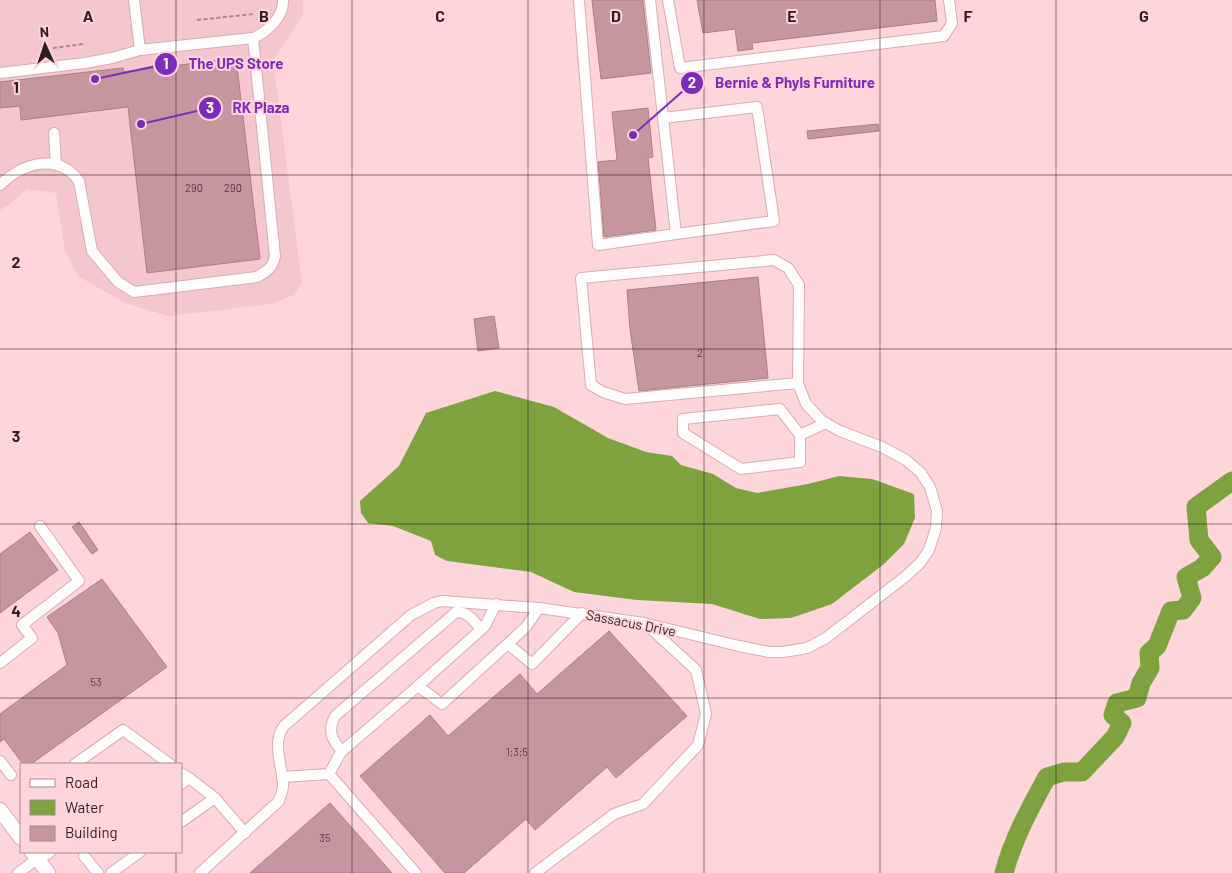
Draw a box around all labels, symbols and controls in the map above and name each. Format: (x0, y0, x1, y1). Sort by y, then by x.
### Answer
text: A (83, 6, 94, 25)
text: B (259, 6, 269, 25)
text: C (435, 6, 445, 25)
text: D (611, 6, 621, 25)
text: E (787, 6, 797, 25)
text: F (964, 6, 973, 25)
text: G (1139, 6, 1149, 25)
north arrow (20, 20, 70, 70)
text: N (39, 23, 49, 40)
callout: The UPS Store (154, 49, 294, 79)
text: 1 (163, 54, 169, 72)
text: The UPS Store (188, 54, 284, 72)
callout: Bernie & Phyls Furniture (680, 68, 885, 98)
text: 2 (688, 73, 696, 91)
text: Bernie & Phyls Furniture (715, 73, 875, 91)
text: 1 (13, 77, 19, 96)
callout: RK Plaza (198, 93, 299, 123)
text: 3 (206, 98, 214, 116)
text: RK Plaza (233, 98, 290, 116)
house number: 290 (185, 181, 203, 194)
house number: 290 (224, 181, 242, 194)
text: 2 (12, 252, 21, 271)
house number: 2 (697, 346, 703, 359)
text: 3 (12, 426, 20, 445)
text: 4 (11, 601, 21, 620)
street label: Sassacus Drive (585, 605, 677, 640)
house number: 53 (90, 675, 102, 688)
house number: 1;3;5 (506, 745, 528, 758)
legend (20, 763, 182, 853)
text: Road (65, 773, 98, 791)
text: Water (65, 798, 104, 816)
text: Building (65, 823, 118, 841)
house number: 35 (319, 831, 331, 844)

